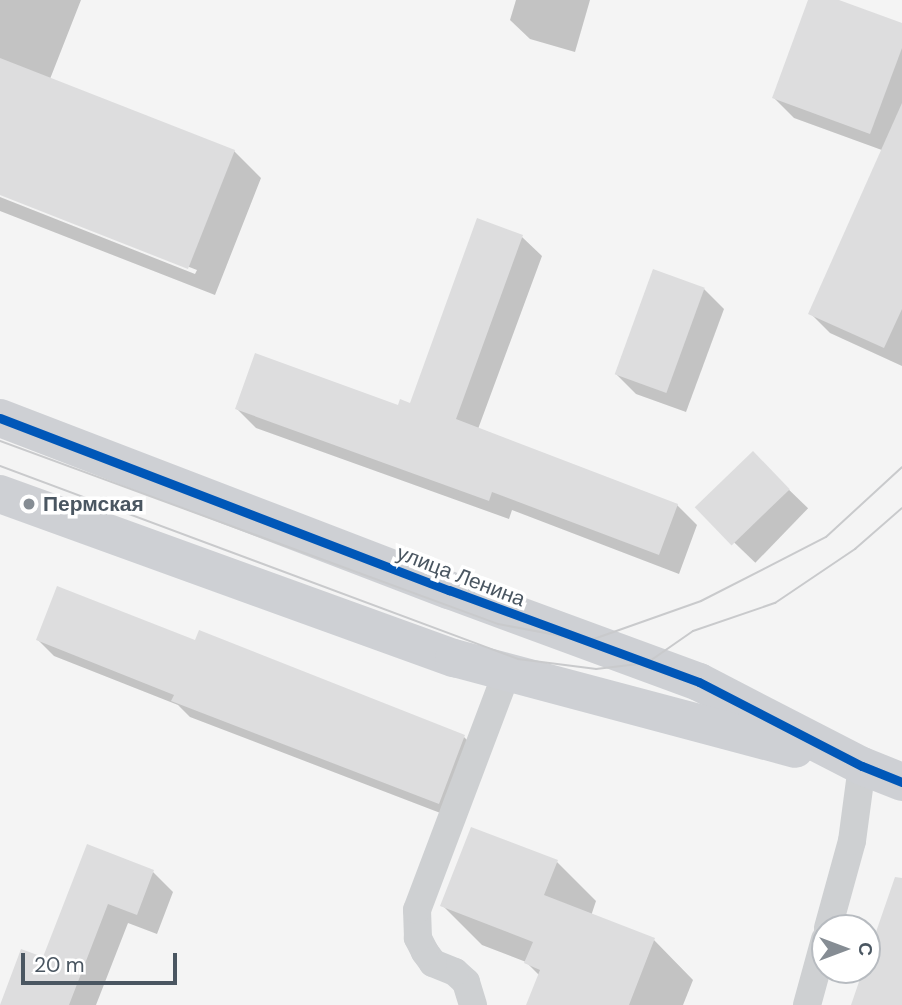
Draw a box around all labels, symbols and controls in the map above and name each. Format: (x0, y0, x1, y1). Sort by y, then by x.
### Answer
place label: Пермская (43, 491, 144, 517)
marker: Пермская (21, 496, 37, 512)
street label: улица Ленина (393, 540, 529, 612)
north arrow (811, 914, 881, 984)
scale bar (24, 939, 180, 983)
text: С (853, 942, 878, 956)
text: 20 m (34, 951, 85, 979)

